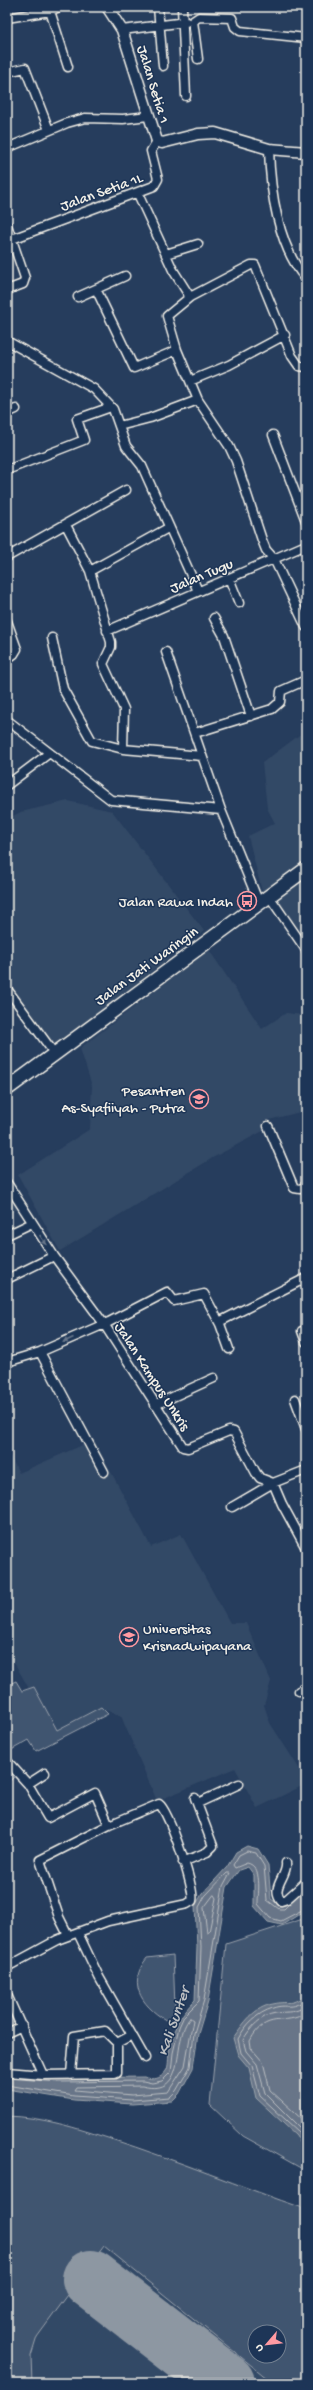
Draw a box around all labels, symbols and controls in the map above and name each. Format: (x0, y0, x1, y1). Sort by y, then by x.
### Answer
street label: Jalan Setia 1 (132, 43, 172, 126)
street label: Jalan Setia 1L (58, 170, 146, 216)
street label: Jalan Tugu (167, 555, 236, 598)
bus stop icon: Jalan Rawa Indah (236, 890, 258, 912)
place label: Jalan Rawa Indah (119, 894, 233, 912)
street label: Jalan Jati Waringin (92, 923, 202, 1010)
place label: Pesantren As-Syafiiyah - Putra (61, 1083, 186, 1118)
school or university icon: Pesantren As-Syafiiyah - Putra (188, 1088, 210, 1110)
one-way arrow (39, 1234, 47, 1245)
street label: Jalan Kampus Unkris (109, 1319, 193, 1435)
one-way arrow (62, 1337, 74, 1343)
place label: Universitas Krisnadwipayana (143, 1621, 252, 1656)
school or university icon: Universitas Krisnadwipayana (118, 1626, 140, 1648)
water label: Kali Sunter (155, 1982, 197, 2059)
north arrow (247, 2324, 287, 2364)
text: U (253, 2342, 267, 2353)

